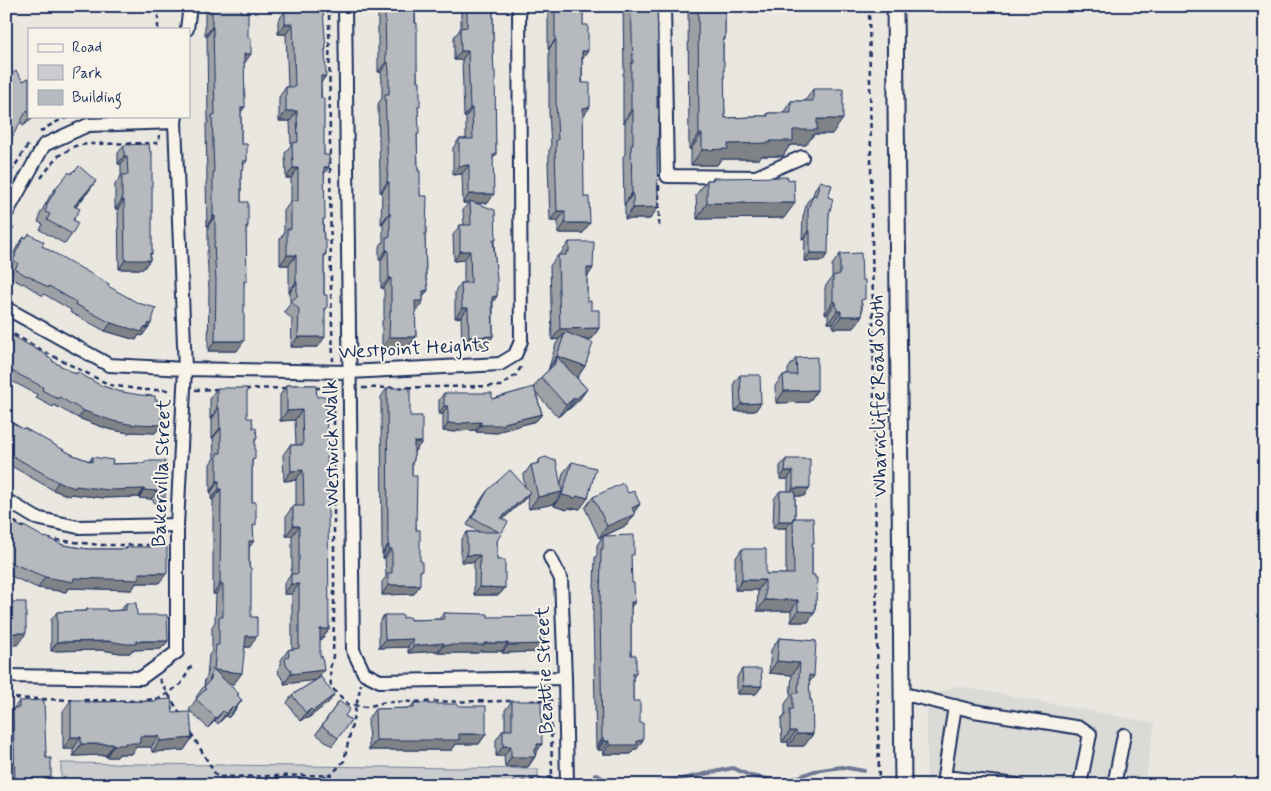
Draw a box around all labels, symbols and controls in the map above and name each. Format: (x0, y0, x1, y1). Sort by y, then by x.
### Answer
legend (28, 28, 190, 118)
text: Road (72, 38, 102, 58)
text: Park (72, 64, 102, 84)
text: Building (72, 88, 122, 109)
street label: Wharncliffe Road South (864, 295, 894, 497)
street label: Westpoint Heights (338, 332, 490, 366)
street label: Westwick Walk (317, 379, 347, 507)
street label: Bakervilla Street (146, 398, 178, 548)
street label: Beattie Street (529, 605, 561, 735)

